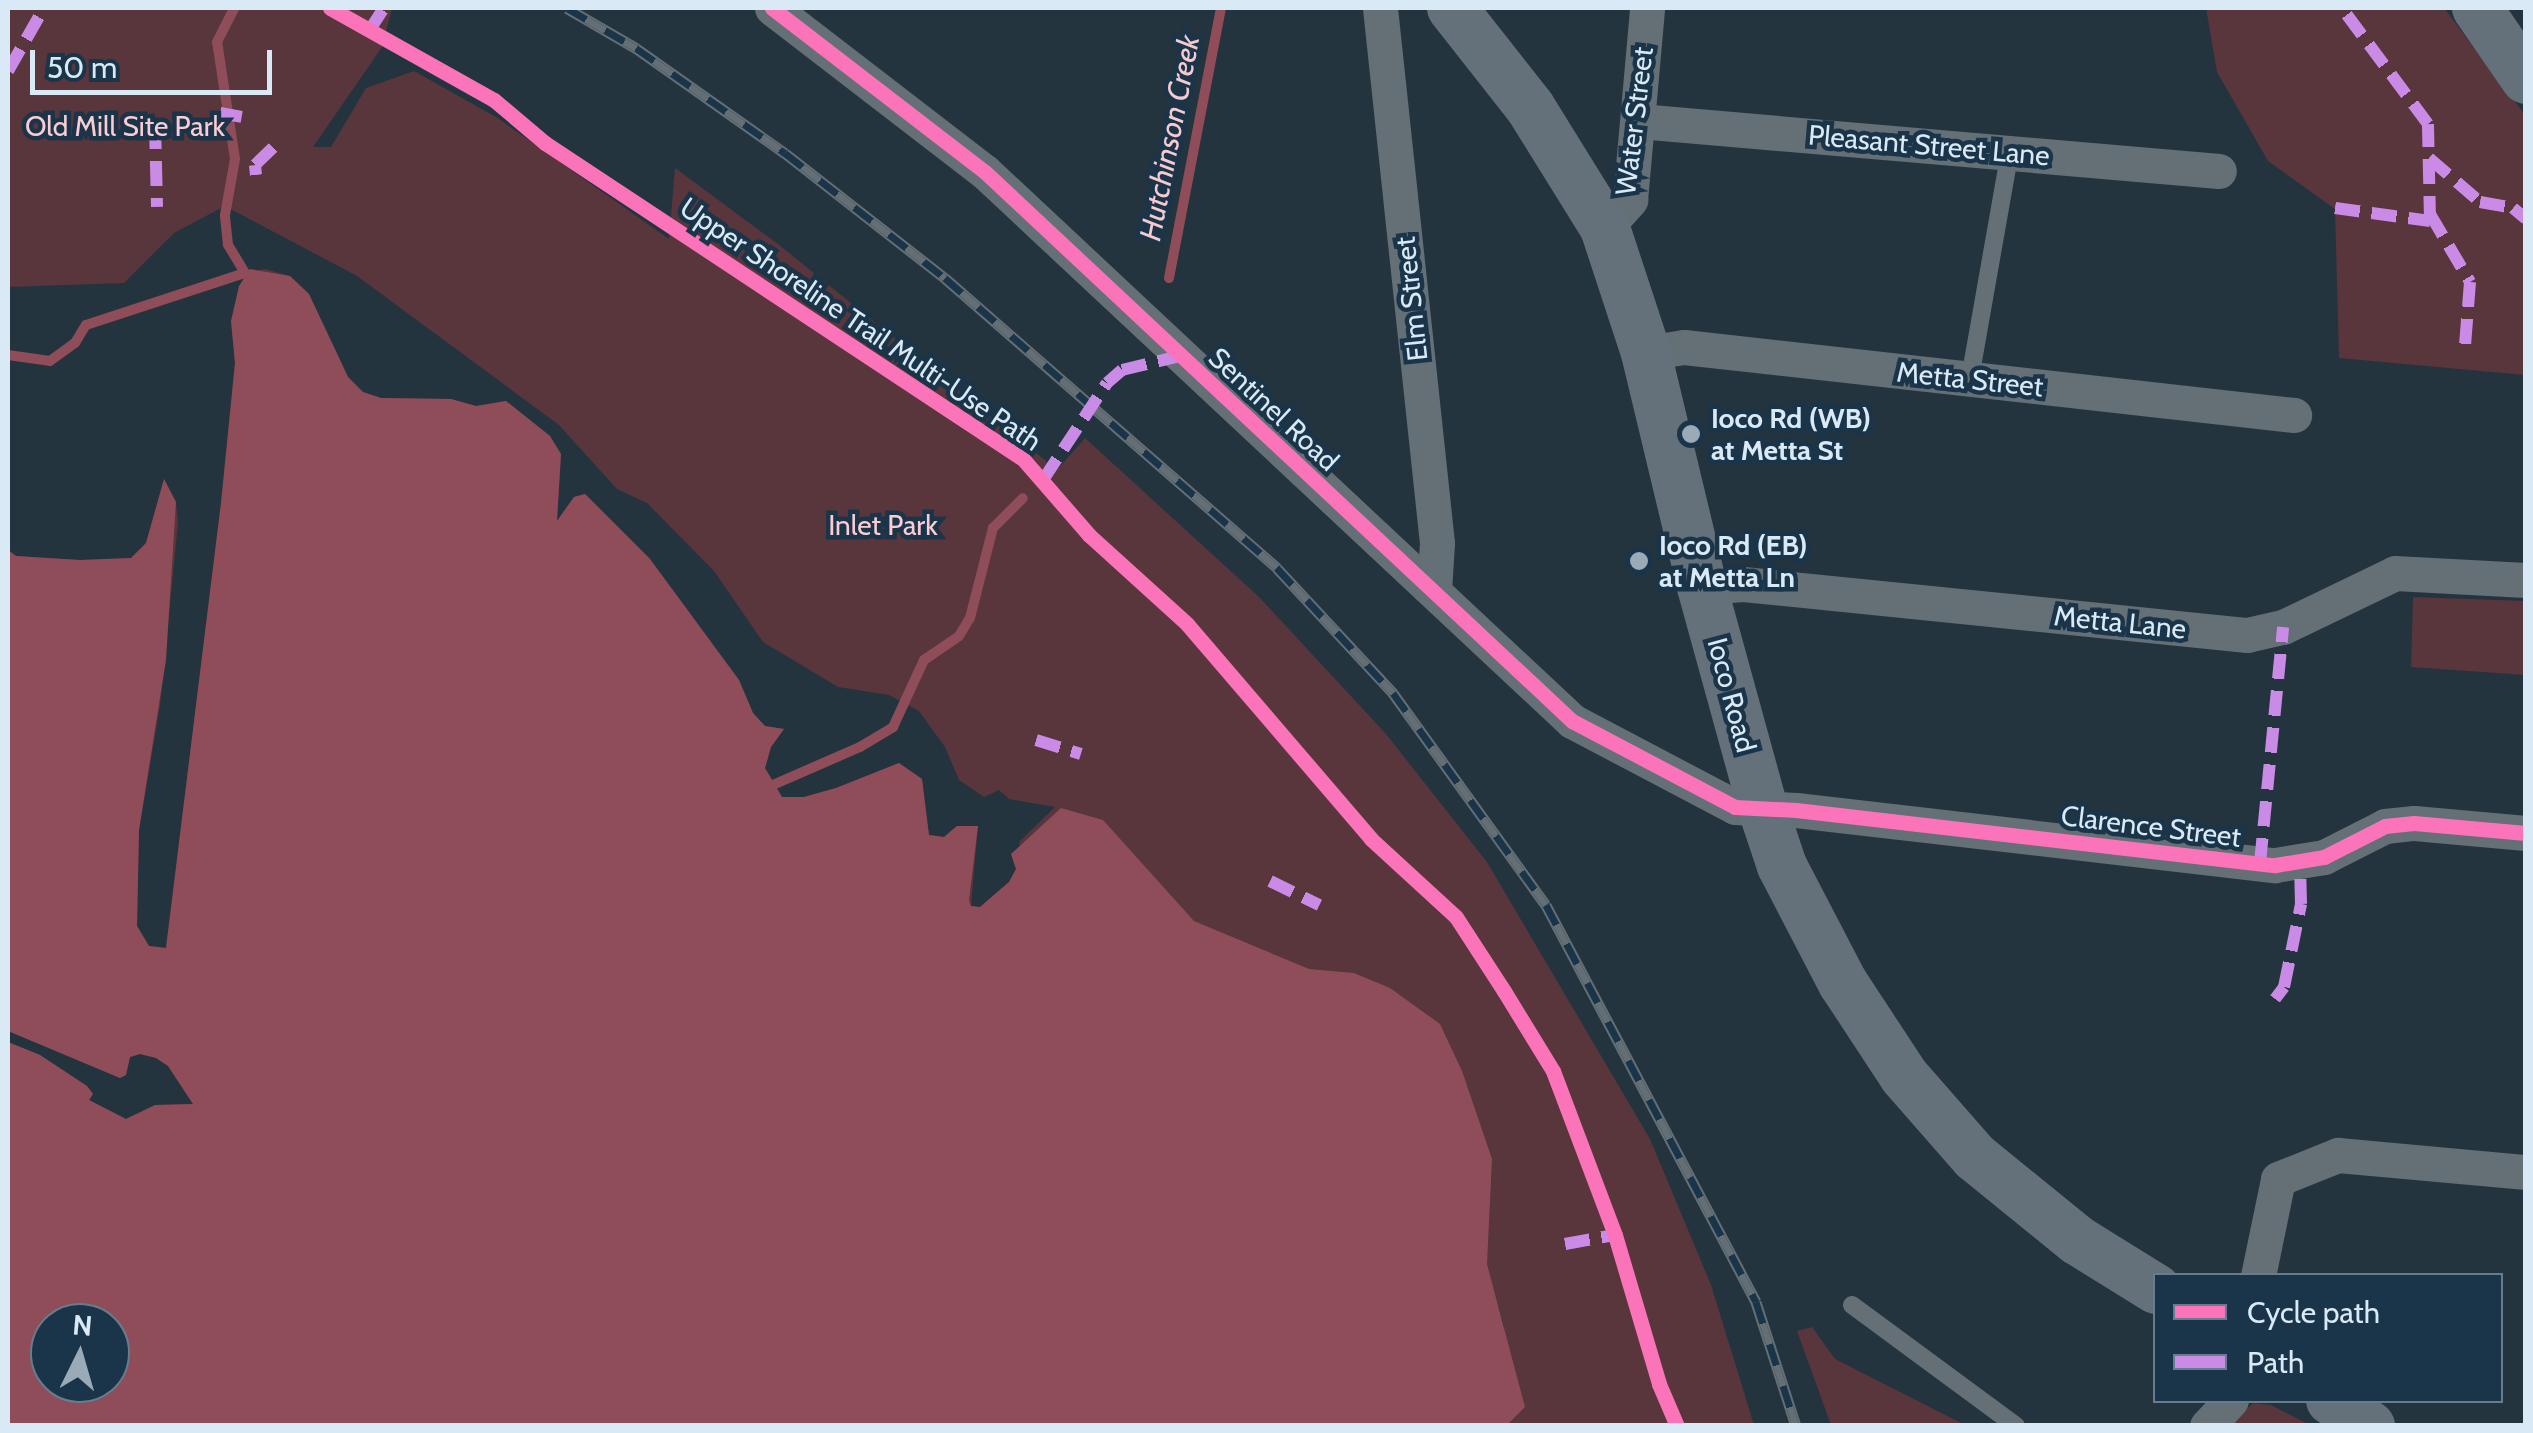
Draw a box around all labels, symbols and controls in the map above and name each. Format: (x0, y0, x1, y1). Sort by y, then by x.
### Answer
scale bar (35, 30, 278, 92)
water label: Hutchinson Creek (1132, 32, 1208, 244)
street label: Water Street (1608, 45, 1660, 197)
text: 50 m (47, 49, 117, 86)
park label: Old Mill Site Park (25, 109, 225, 143)
street label: Pleasant Street Lane (1807, 118, 2051, 172)
street label: Upper Shoreline Trail Multi-Use Path (674, 190, 1048, 458)
street label: Elm Street (1388, 235, 1434, 363)
street label: Sentinel Road (1202, 340, 1346, 478)
street label: Metta Street (1895, 355, 2045, 403)
place label: Ioco Rd (WB) at Metta St (1711, 401, 1871, 467)
marker: Ioco Rd (WB) at Metta St (1680, 423, 1702, 445)
park label: Inlet Park (828, 508, 938, 542)
place label: Ioco Rd (EB) at Metta Ln (1659, 528, 1808, 594)
marker: Ioco Rd (EB) at Metta Ln (1628, 550, 1650, 572)
street label: Metta Lane (2052, 598, 2188, 646)
street label: Ioco Road (1701, 634, 1763, 756)
street label: Clarence Street (2059, 798, 2243, 854)
legend (2153, 1273, 2503, 1403)
text: Cycle path (2247, 1294, 2380, 1331)
north arrow (30, 1303, 130, 1403)
text: N (71, 1307, 94, 1343)
text: Path (2247, 1344, 2304, 1381)

